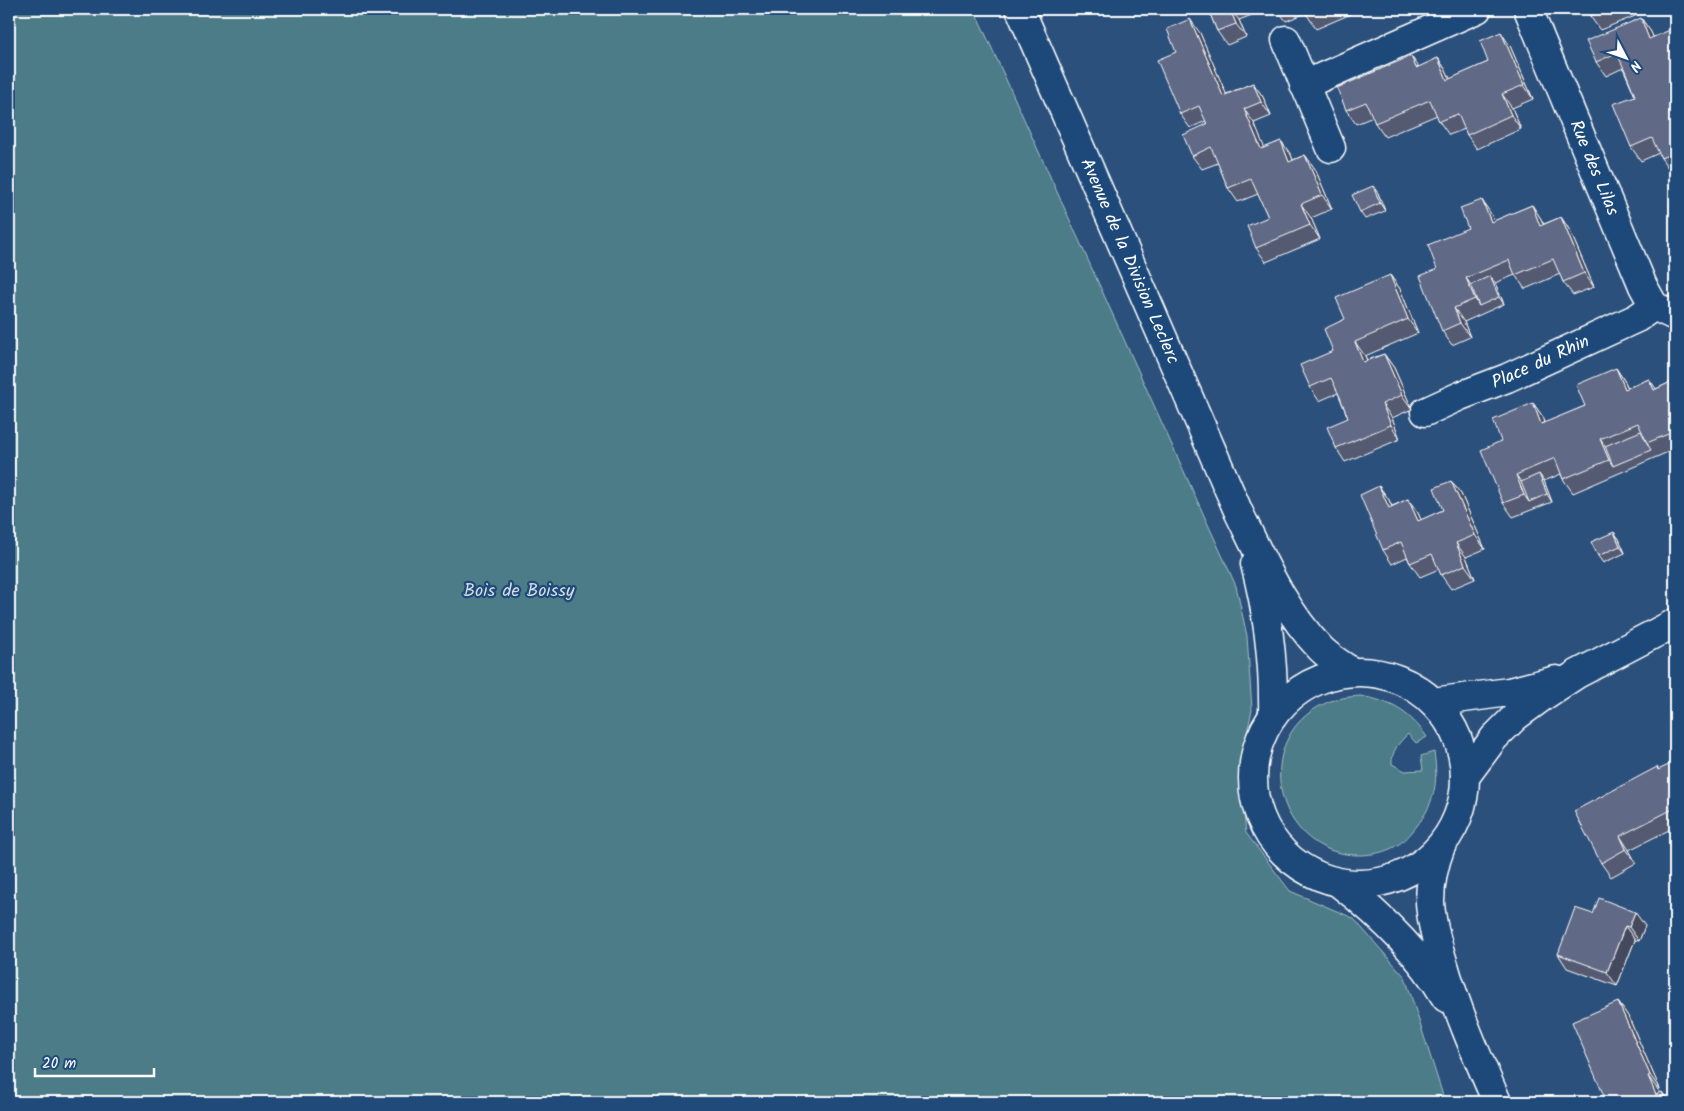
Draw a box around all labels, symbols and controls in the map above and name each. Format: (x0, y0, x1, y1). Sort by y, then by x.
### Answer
north arrow (1602, 32, 1652, 82)
text: N (1624, 55, 1646, 77)
street label: Rue des Lilas (1561, 116, 1627, 220)
street label: Avenue de la Division Leclerc (1072, 154, 1187, 369)
street label: Place du Rhin (1488, 327, 1594, 397)
park label: Bois de Boissy (464, 577, 575, 606)
scale bar (35, 1046, 154, 1078)
text: 20 m (42, 1052, 76, 1076)

